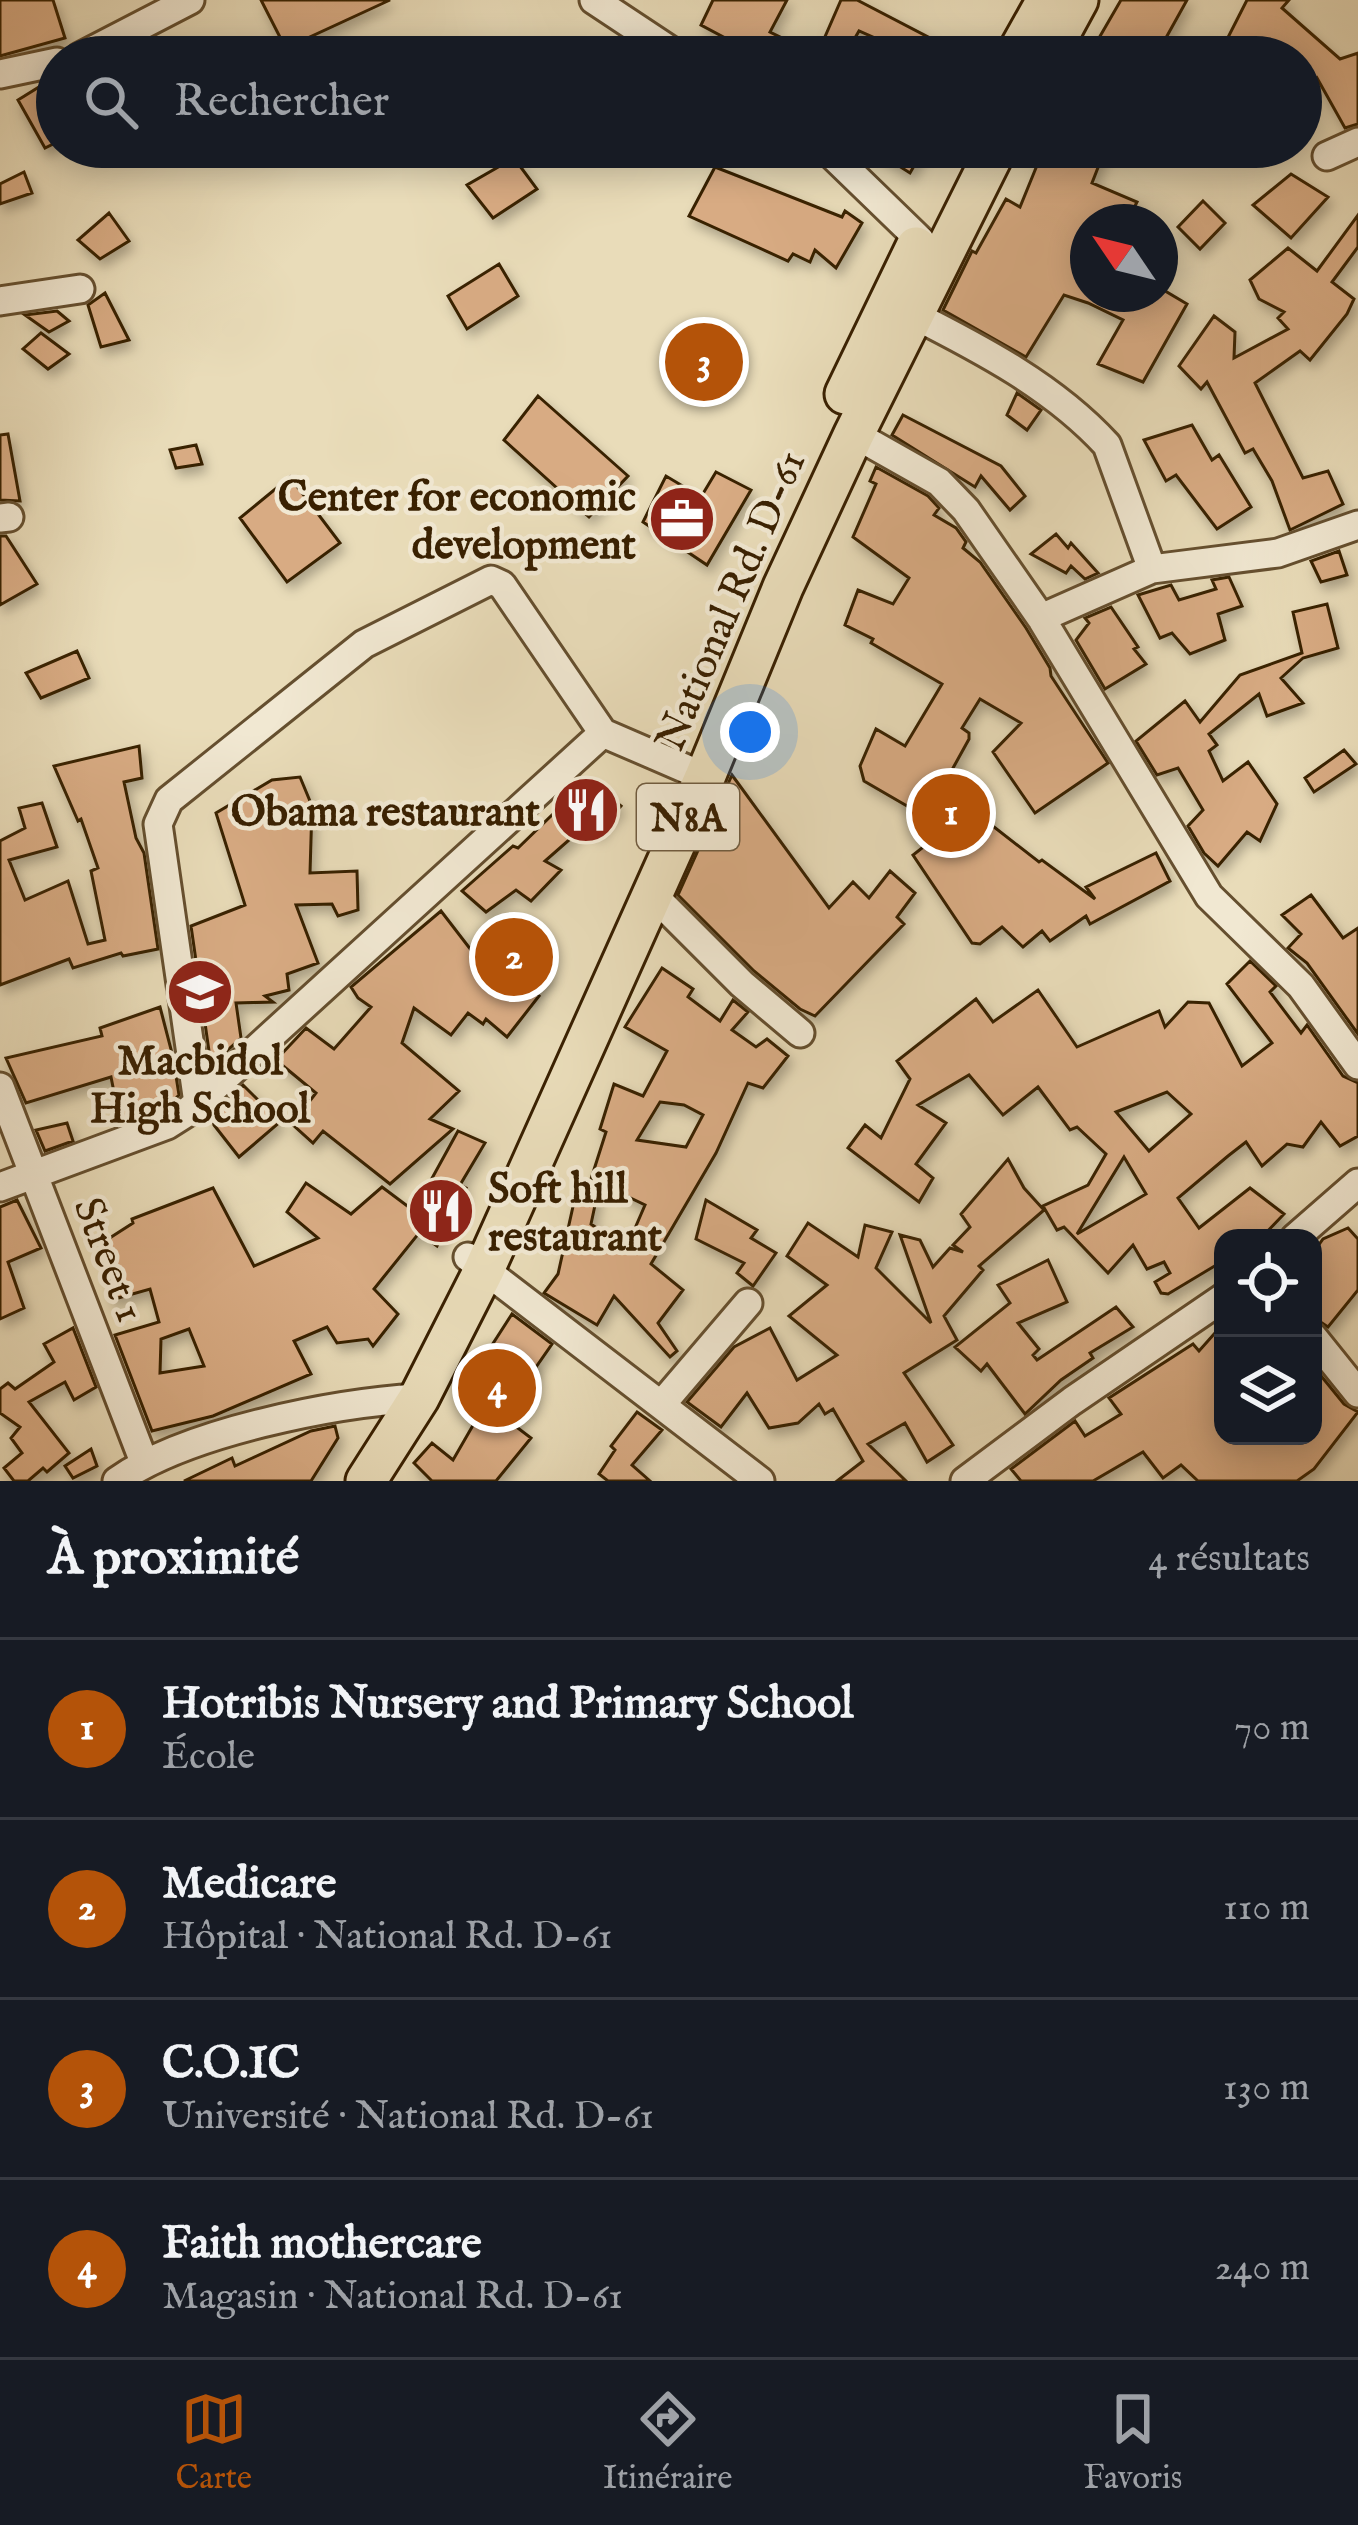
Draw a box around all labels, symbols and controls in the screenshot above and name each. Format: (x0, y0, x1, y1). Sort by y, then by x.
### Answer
search box (36, 36, 1322, 168)
icon: search (78, 69, 144, 135)
text: Rechercher (174, 74, 389, 131)
north arrow (1070, 204, 1178, 312)
pin: 3 (665, 317, 743, 407)
street label: National Rd. D-61 (645, 443, 819, 760)
place label: Center for economic development (278, 472, 637, 573)
office icon: Center for economic development (647, 484, 717, 554)
your location (720, 702, 780, 762)
pin: 1 (912, 768, 990, 858)
restaurant icon: Obama restaurant (551, 775, 621, 845)
road number: N8A (637, 784, 739, 850)
place label: Obama restaurant (231, 787, 541, 840)
pin: 2 (475, 912, 553, 1002)
school or university icon: Macbidol High School (165, 957, 235, 1027)
place label: Macbidol High School (90, 1036, 311, 1137)
place label: Soft hill restaurant (488, 1164, 663, 1265)
restaurant icon: Soft hill restaurant (406, 1176, 476, 1246)
street label: Street 1 (60, 1190, 156, 1330)
map controls (1214, 1229, 1322, 1445)
button: locate (1214, 1229, 1322, 1337)
button: layers (1214, 1337, 1322, 1445)
pin: 4 (458, 1343, 536, 1433)
text: À proximité (48, 1527, 299, 1592)
text: 4 résultats (1148, 1535, 1310, 1584)
text: Hotribis Nursery and Primary School (162, 1676, 853, 1733)
text: 1 (80, 1704, 94, 1753)
text: 70 m (1234, 1704, 1310, 1753)
text: École (162, 1733, 255, 1782)
text: Medicare (162, 1856, 336, 1913)
text: 2 (78, 1884, 96, 1933)
text: 110 m (1223, 1884, 1310, 1933)
text: Hôpital · National Rd. D-61 (162, 1913, 612, 1962)
text: C.O.IC (162, 2036, 300, 2093)
text: 3 (80, 2064, 94, 2113)
text: 130 m (1223, 2064, 1310, 2113)
text: Université · National Rd. D-61 (162, 2093, 654, 2142)
text: Faith mothercare (162, 2216, 482, 2273)
text: 4 (77, 2244, 97, 2293)
text: 240 m (1215, 2244, 1310, 2293)
text: Magasin · National Rd. D-61 (162, 2273, 623, 2322)
tab: Carte (176, 2386, 252, 2500)
tab: Itinéraire (603, 2386, 732, 2500)
tab: Favoris (1084, 2386, 1182, 2500)

